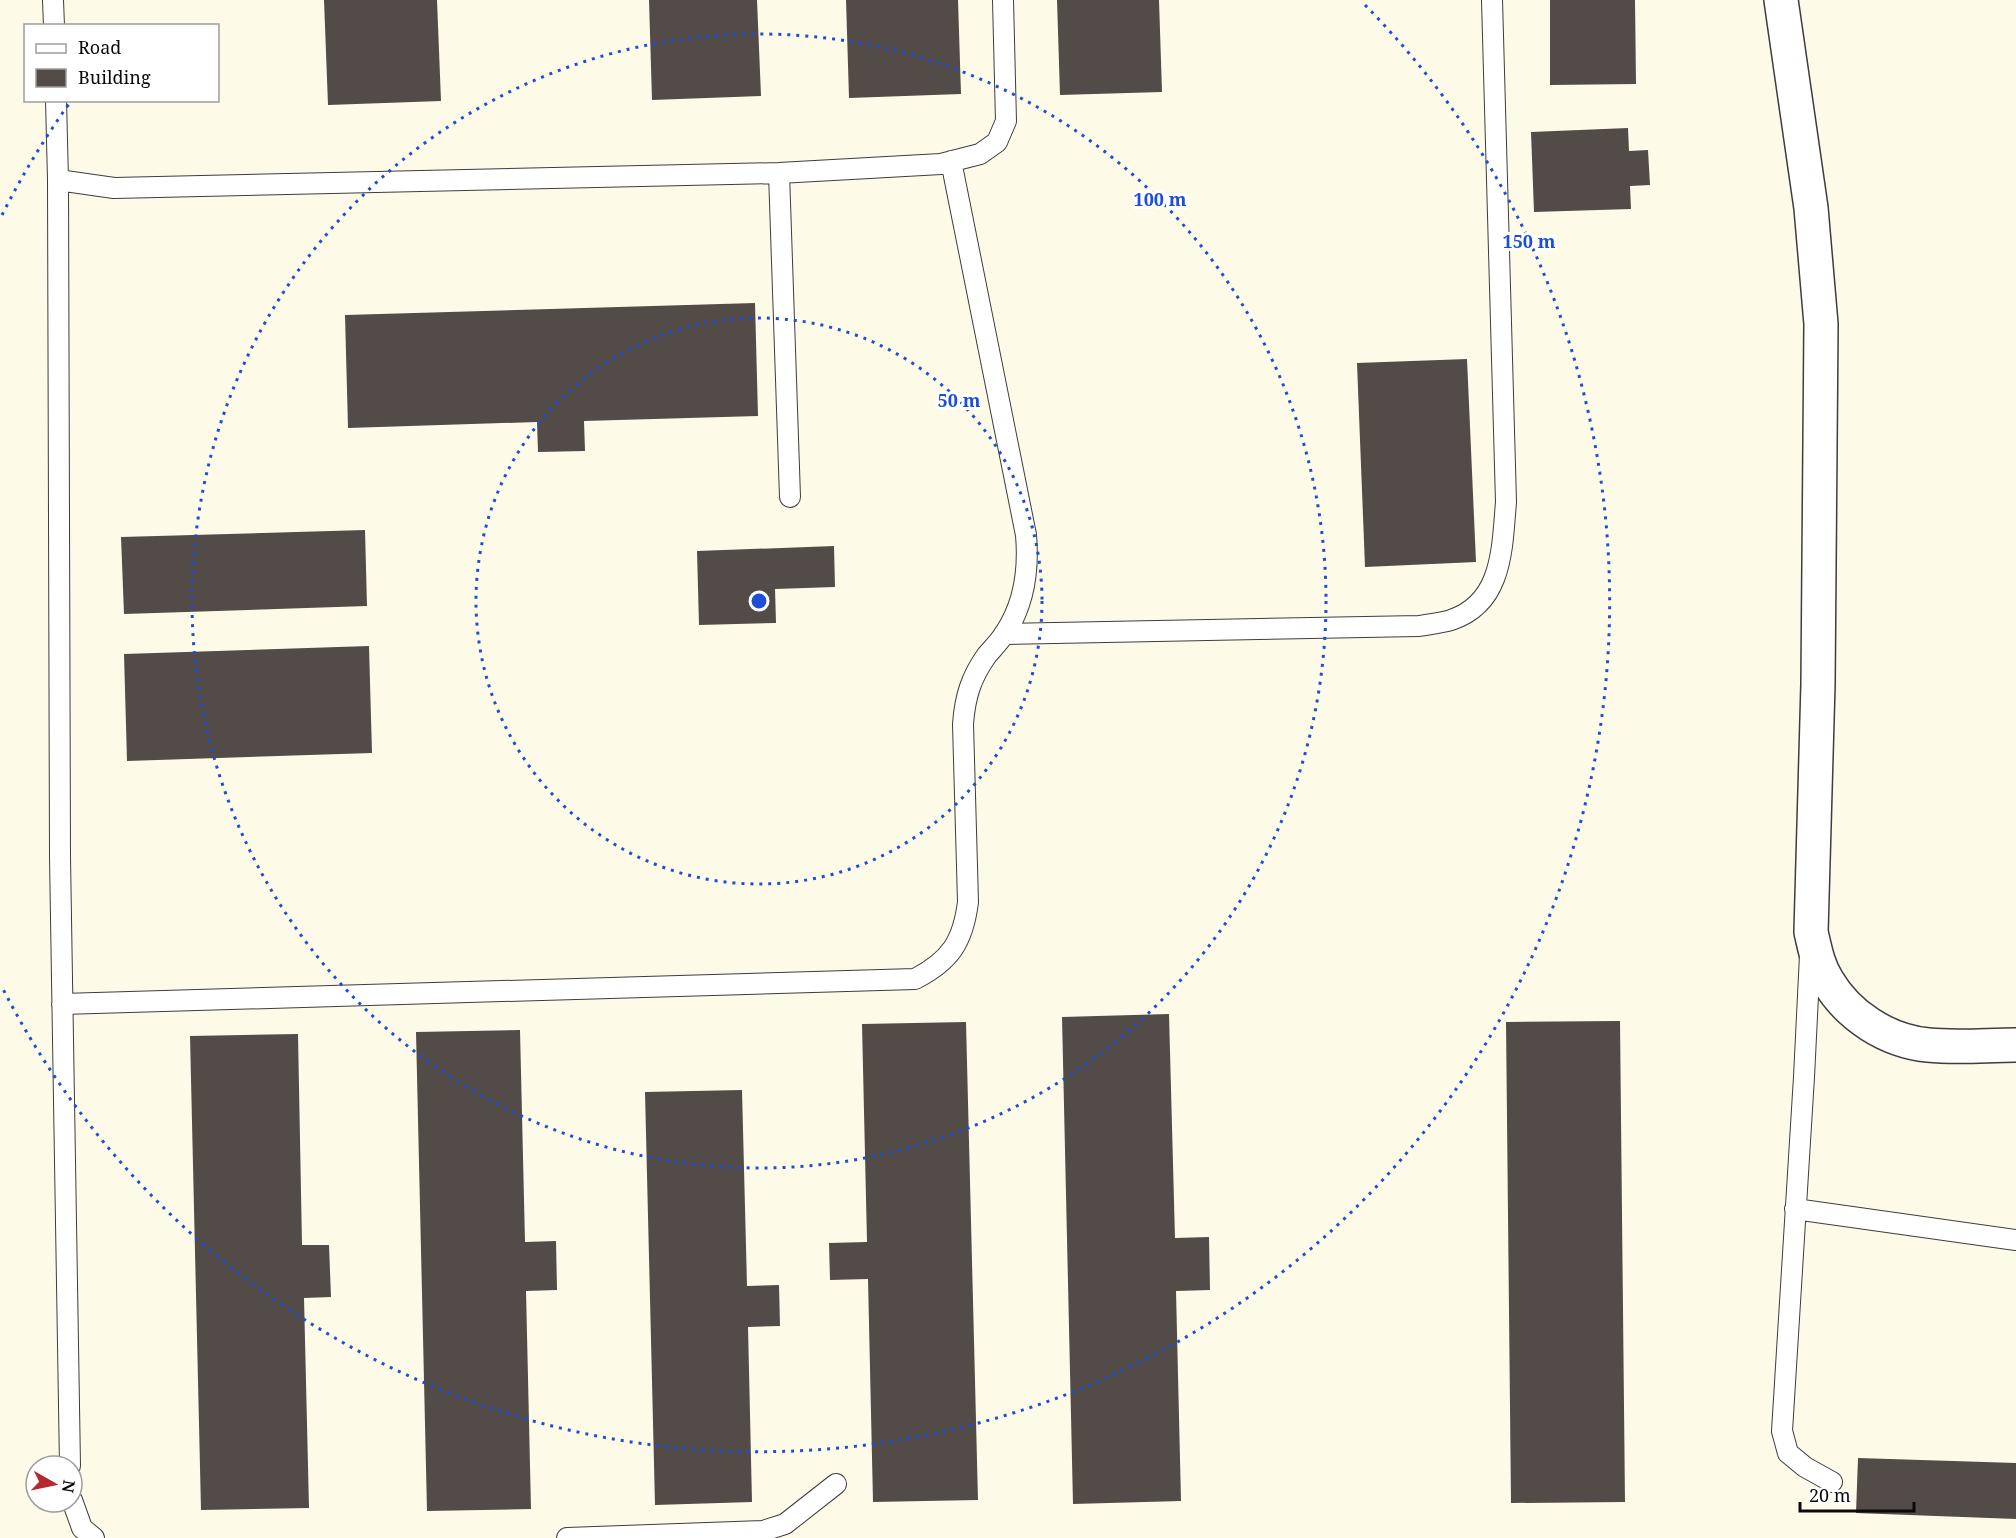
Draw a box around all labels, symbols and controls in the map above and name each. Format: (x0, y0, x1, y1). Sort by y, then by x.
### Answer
legend (24, 24, 219, 102)
text: Road (78, 35, 121, 59)
text: Building (78, 65, 151, 89)
text: 100 m (1134, 187, 1187, 211)
text: 150 m (1503, 229, 1556, 253)
text: 50 m (938, 388, 981, 412)
centre of rings (749, 591, 769, 611)
north arrow (24, 1454, 84, 1514)
scale bar (1800, 1475, 1914, 1513)
text: N (57, 1478, 81, 1495)
text: 20 m (1809, 1483, 1851, 1507)

